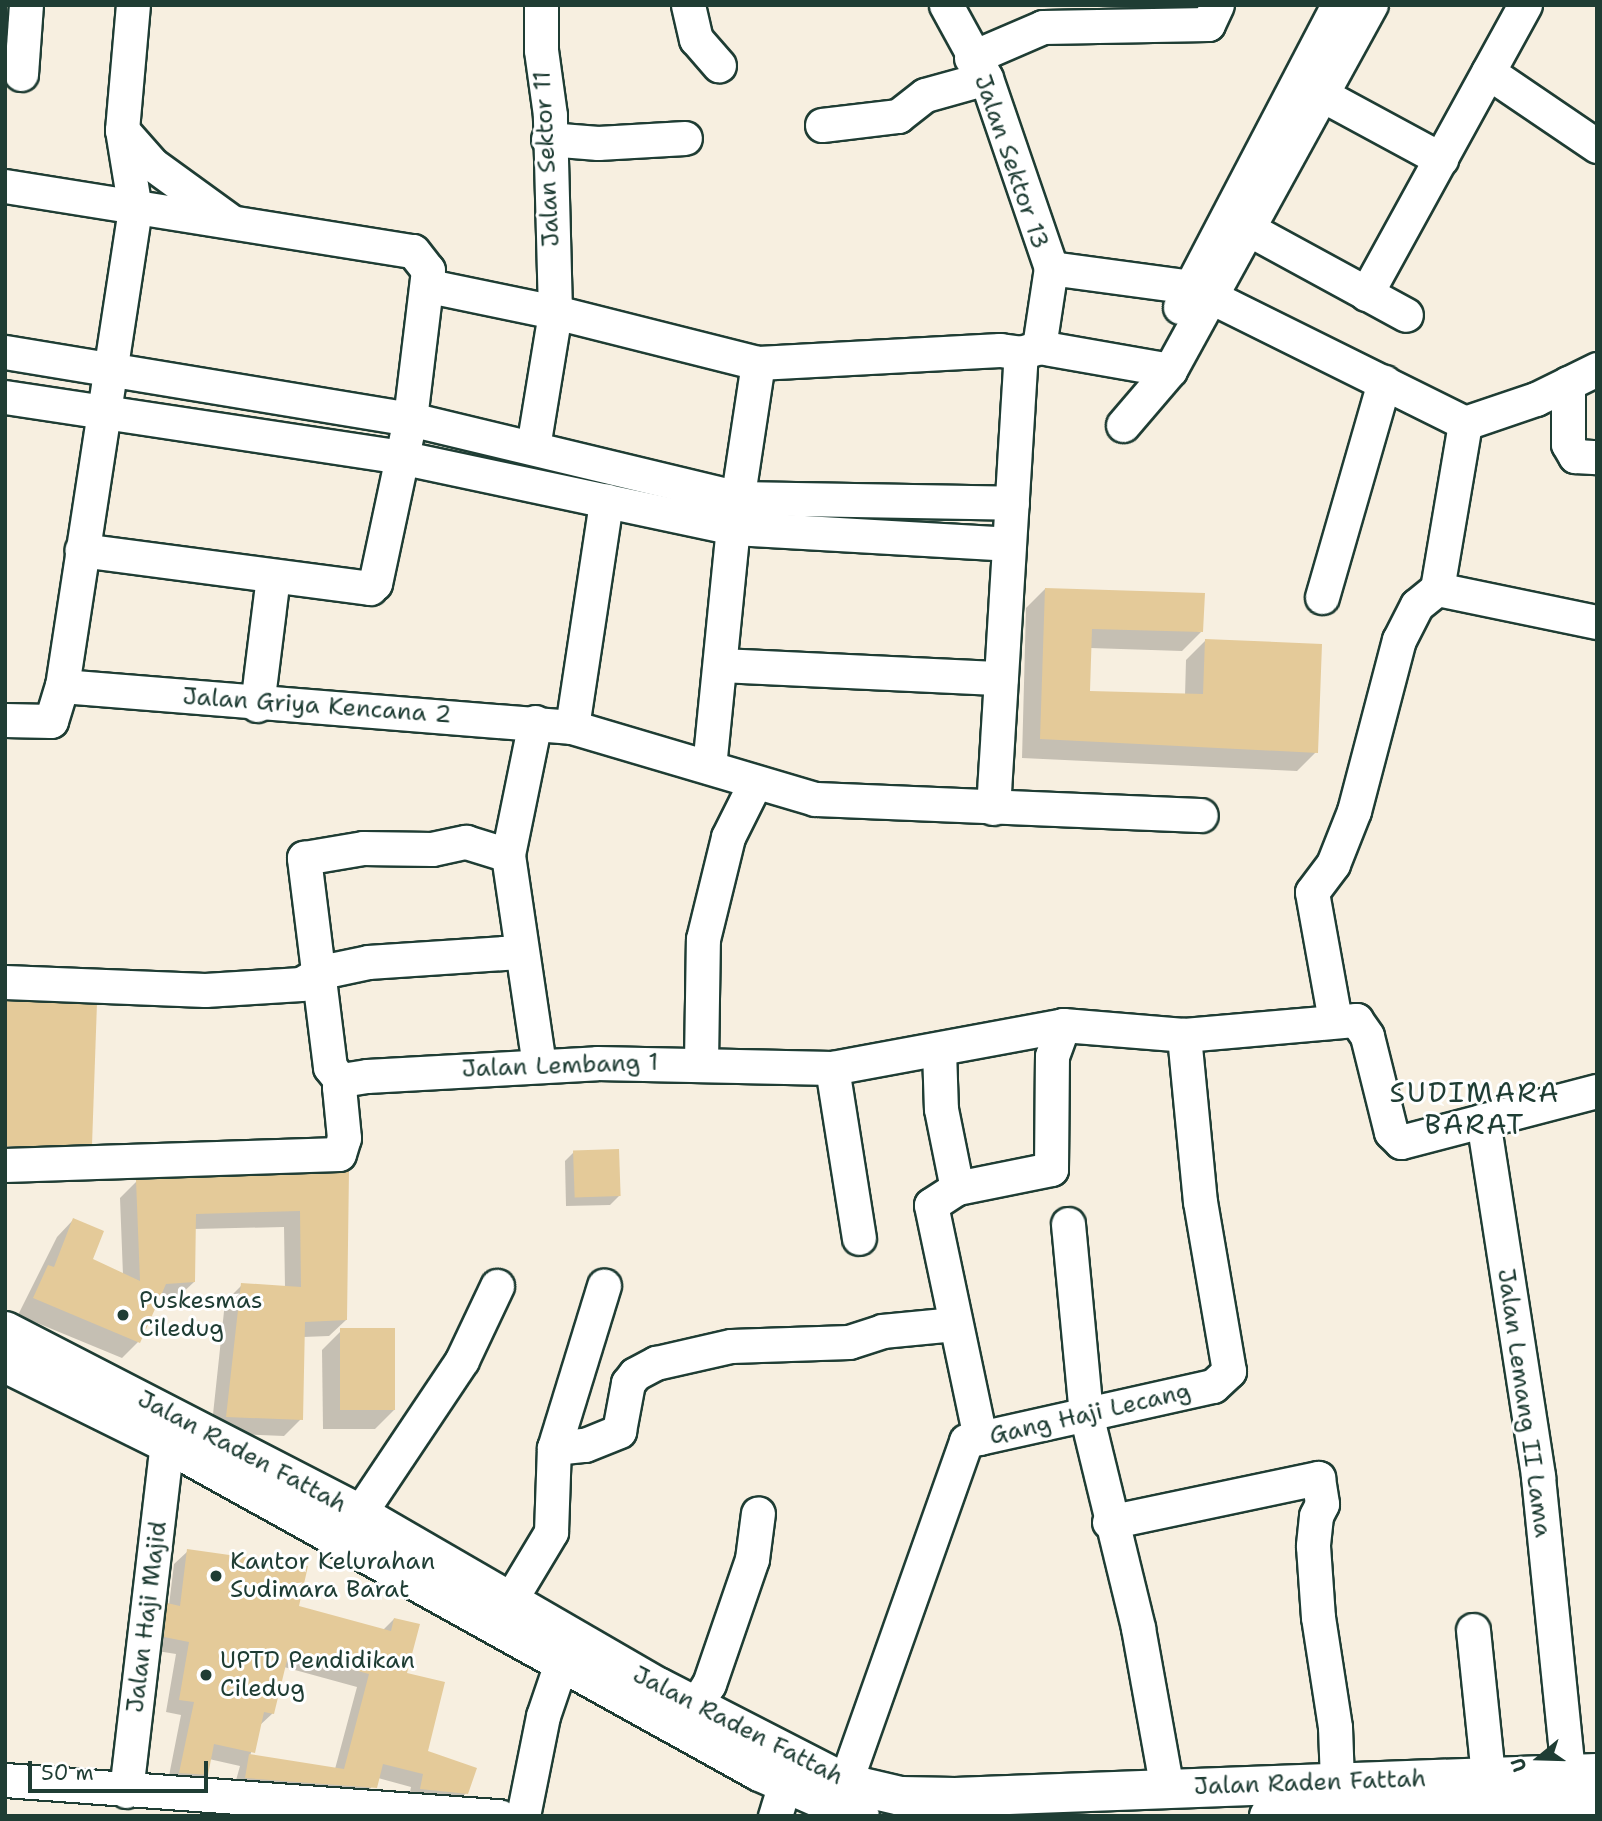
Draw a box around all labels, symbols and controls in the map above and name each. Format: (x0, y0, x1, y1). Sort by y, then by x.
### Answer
street label: Jalan Sektor 11 (528, 70, 566, 248)
street label: Jalan Sektor 13 (968, 71, 1054, 253)
street label: Jalan Griya Kencana 2 (182, 682, 452, 730)
street label: Jalan Lembang 1 (461, 1048, 659, 1084)
district label: SUDIMARA BARAT (1391, 1075, 1559, 1141)
street label: Jalan Lemang II Lama (1491, 1267, 1557, 1539)
place label: Puskesmas Ciledug (139, 1287, 263, 1343)
marker: Puskesmas Ciledug (113, 1305, 133, 1325)
street label: Gang Haji Lecang (987, 1377, 1193, 1451)
street label: Jalan Raden Fattah (133, 1385, 351, 1519)
street label: Jalan Haji Majid (121, 1520, 173, 1714)
place label: Kantor Kelurahan Sudimara Barat (230, 1548, 435, 1604)
marker: Kantor Kelurahan Sudimara Barat (208, 1568, 224, 1584)
place label: UPTD Pendidikan Ciledug (220, 1647, 415, 1703)
street label: Jalan Raden Fattah (628, 1660, 848, 1792)
marker: UPTD Pendidikan Ciledug (198, 1667, 214, 1683)
north arrow (1504, 1723, 1574, 1793)
scale bar (32, 1748, 212, 1792)
text: U (1505, 1755, 1533, 1775)
text: 50 m (41, 1759, 94, 1787)
street label: Jalan Raden Fattah (1193, 1765, 1427, 1801)

